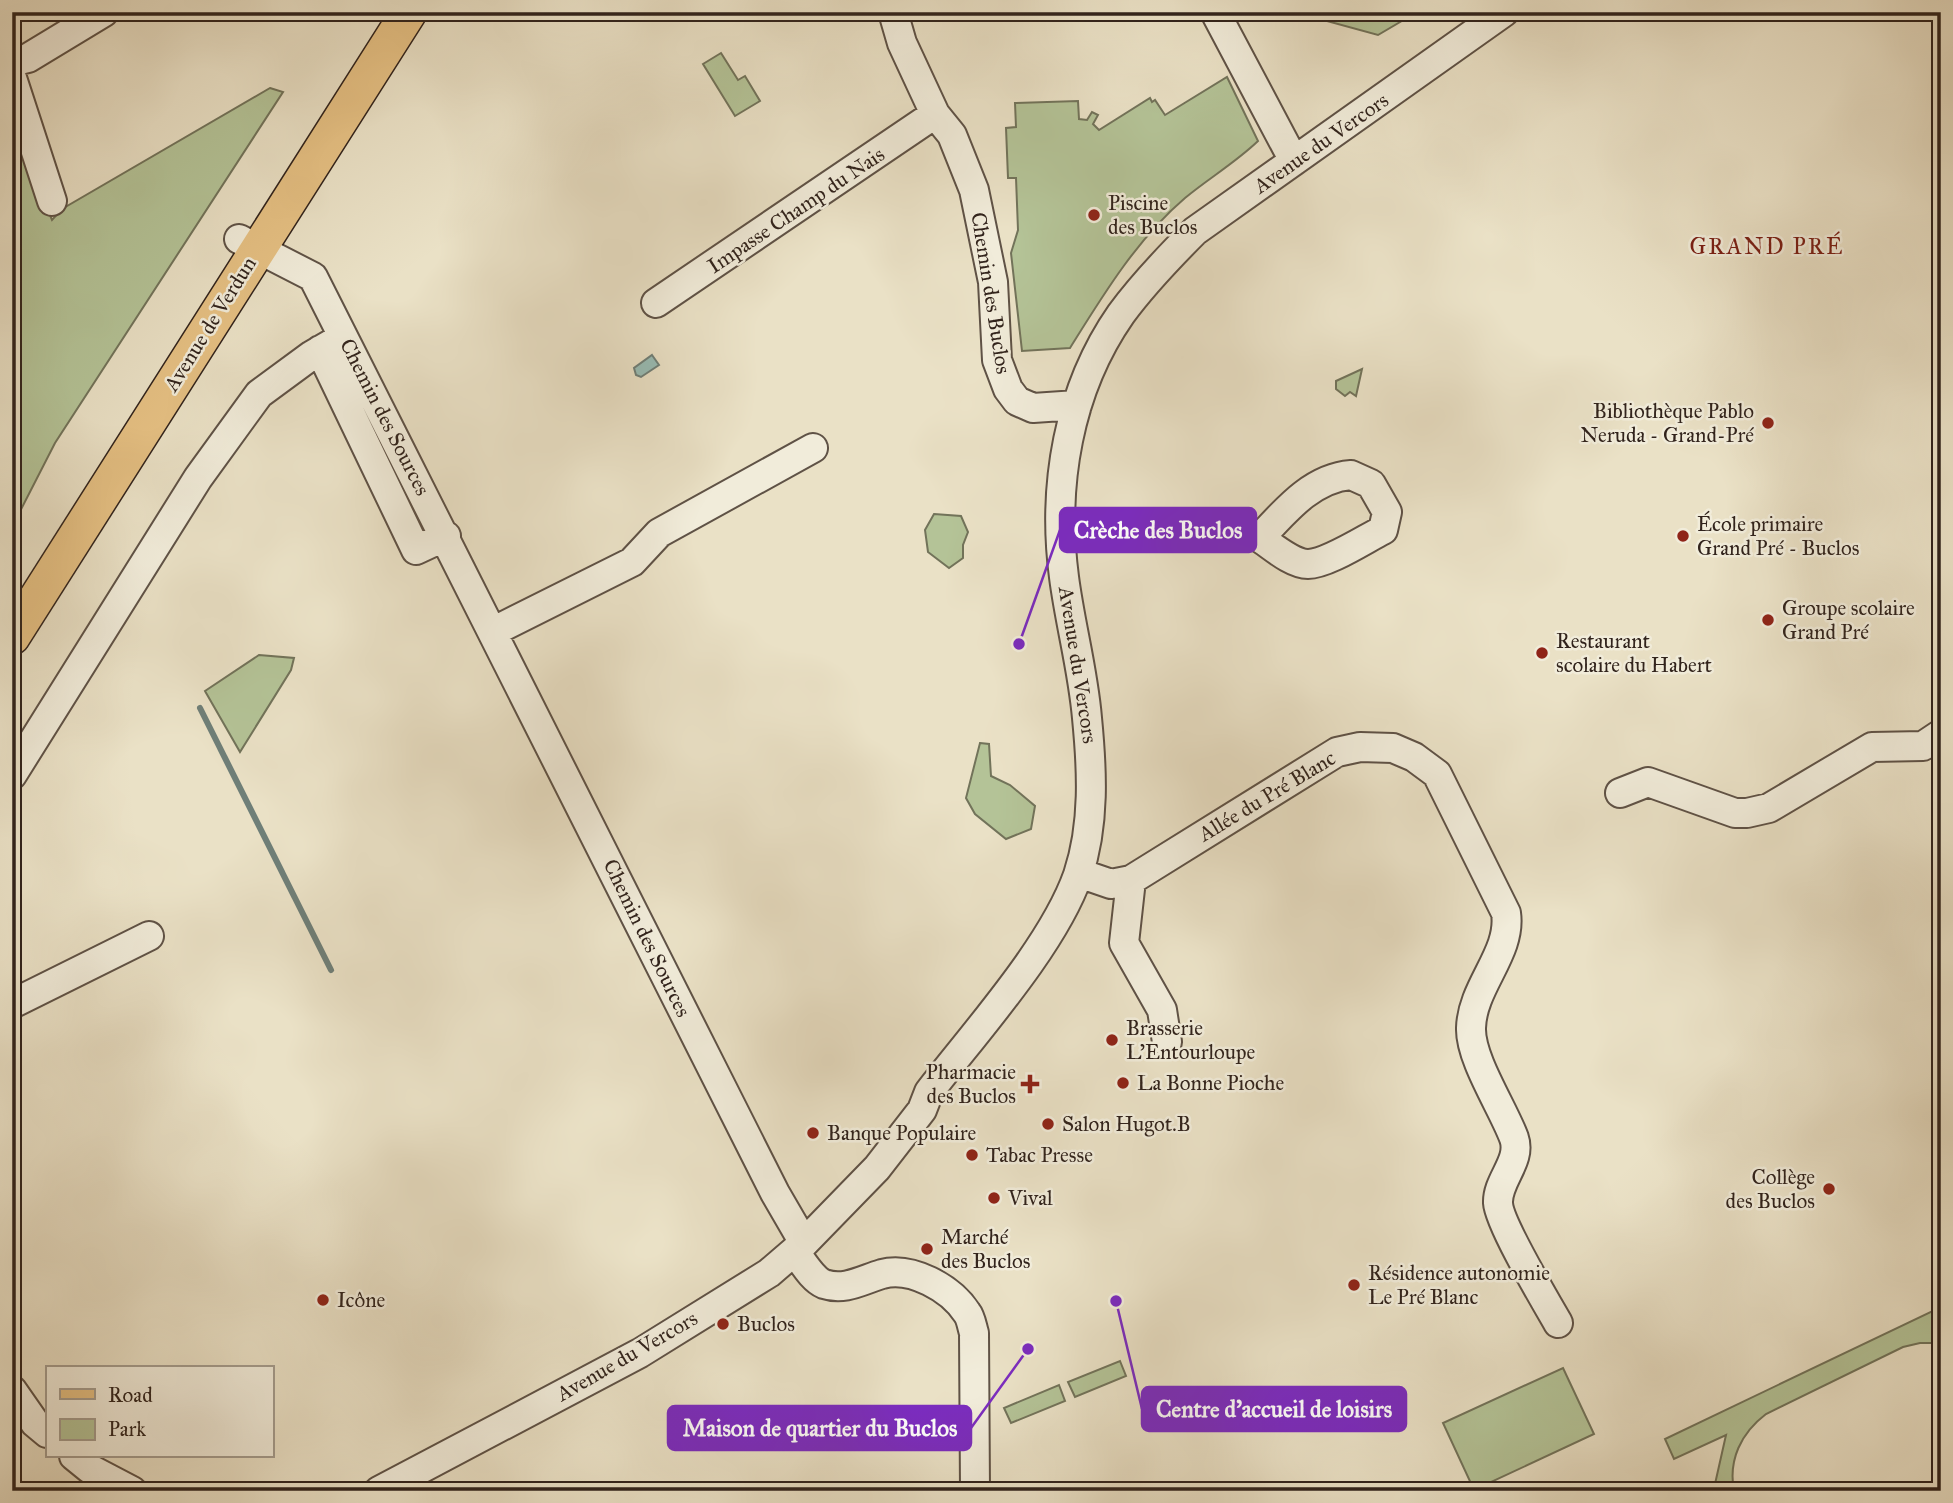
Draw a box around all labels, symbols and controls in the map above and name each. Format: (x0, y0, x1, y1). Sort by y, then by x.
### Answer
street label: Avenue du Vercors (1248, 87, 1393, 200)
street label: Impasse Champ du Nais (702, 141, 890, 279)
place label: Piscine des Buclos (1108, 190, 1197, 240)
marker: Piscine des Buclos (1086, 207, 1102, 223)
street label: Chemin des Buclos (965, 210, 1017, 376)
district label: GRAND PRÉ (1690, 231, 1844, 260)
street label: Avenue de Verdun (158, 252, 262, 397)
street label: Chemin des Sources (334, 334, 436, 500)
place label: Bibliothèque Pablo Neruda - Grand-Pré (1581, 398, 1754, 448)
marker: Bibliothèque Pablo Neruda - Grand-Pré (1760, 415, 1776, 431)
callout: Crèche des Buclos (1060, 508, 1256, 552)
place label: École primaire Grand Pré - Buclos (1697, 510, 1860, 561)
text: Crèche des Buclos (1074, 516, 1243, 544)
marker: École primaire Grand Pré - Buclos (1675, 528, 1691, 544)
street label: Avenue du Vercors (1053, 584, 1103, 745)
place label: Groupe scolaire Grand Pré (1782, 595, 1915, 645)
marker: Groupe scolaire Grand Pré (1760, 612, 1776, 628)
place label: Restaurant scolaire du Habert (1556, 628, 1713, 678)
marker: Restaurant scolaire du Habert (1534, 645, 1550, 661)
street label: Allée du Pré Blanc (1193, 745, 1340, 848)
street label: Chemin des Sources (598, 855, 696, 1021)
place label: Brasserie L'Entourloupe (1126, 1015, 1256, 1065)
marker: Brasserie L'Entourloupe (1104, 1032, 1120, 1048)
place label: Pharmacie des Buclos (926, 1059, 1016, 1109)
place label: La Bonne Pioche (1137, 1070, 1284, 1096)
marker: La Bonne Pioche (1115, 1075, 1131, 1091)
marker: Pharmacie des Buclos (1022, 1076, 1038, 1092)
place label: Salon Hugot.B (1062, 1111, 1191, 1137)
marker: Salon Hugot.B (1040, 1116, 1056, 1132)
place label: Banque Populaire (827, 1120, 977, 1146)
marker: Banque Populaire (805, 1125, 821, 1141)
place label: Tabac Presse (986, 1142, 1093, 1168)
marker: Tabac Presse (964, 1147, 980, 1163)
place label: Collège des Buclos (1726, 1164, 1815, 1214)
marker: Collège des Buclos (1821, 1181, 1837, 1197)
place label: Vival (1007, 1185, 1053, 1211)
marker: Vival (986, 1190, 1002, 1206)
place label: Marché des Buclos (941, 1224, 1030, 1274)
marker: Marché des Buclos (919, 1241, 935, 1257)
place label: Résidence autonomie Le Pré Blanc (1368, 1260, 1550, 1310)
marker: Résidence autonomie Le Pré Blanc (1346, 1277, 1362, 1293)
place label: Icône (337, 1287, 386, 1313)
marker: Icône (315, 1292, 331, 1308)
street label: Avenue du Vercors (551, 1305, 702, 1407)
place label: Buclos (737, 1311, 795, 1337)
marker: Buclos (715, 1316, 731, 1332)
legend (46, 1366, 273, 1458)
text: Road (108, 1382, 153, 1408)
callout: Centre d'accueil de loisirs (1142, 1387, 1406, 1431)
text: Centre d'accueil de loisirs (1156, 1395, 1393, 1423)
callout: Maison de quartier du Buclos (668, 1406, 971, 1450)
text: Maison de quartier du Buclos (683, 1414, 958, 1443)
text: Park (108, 1416, 146, 1442)

